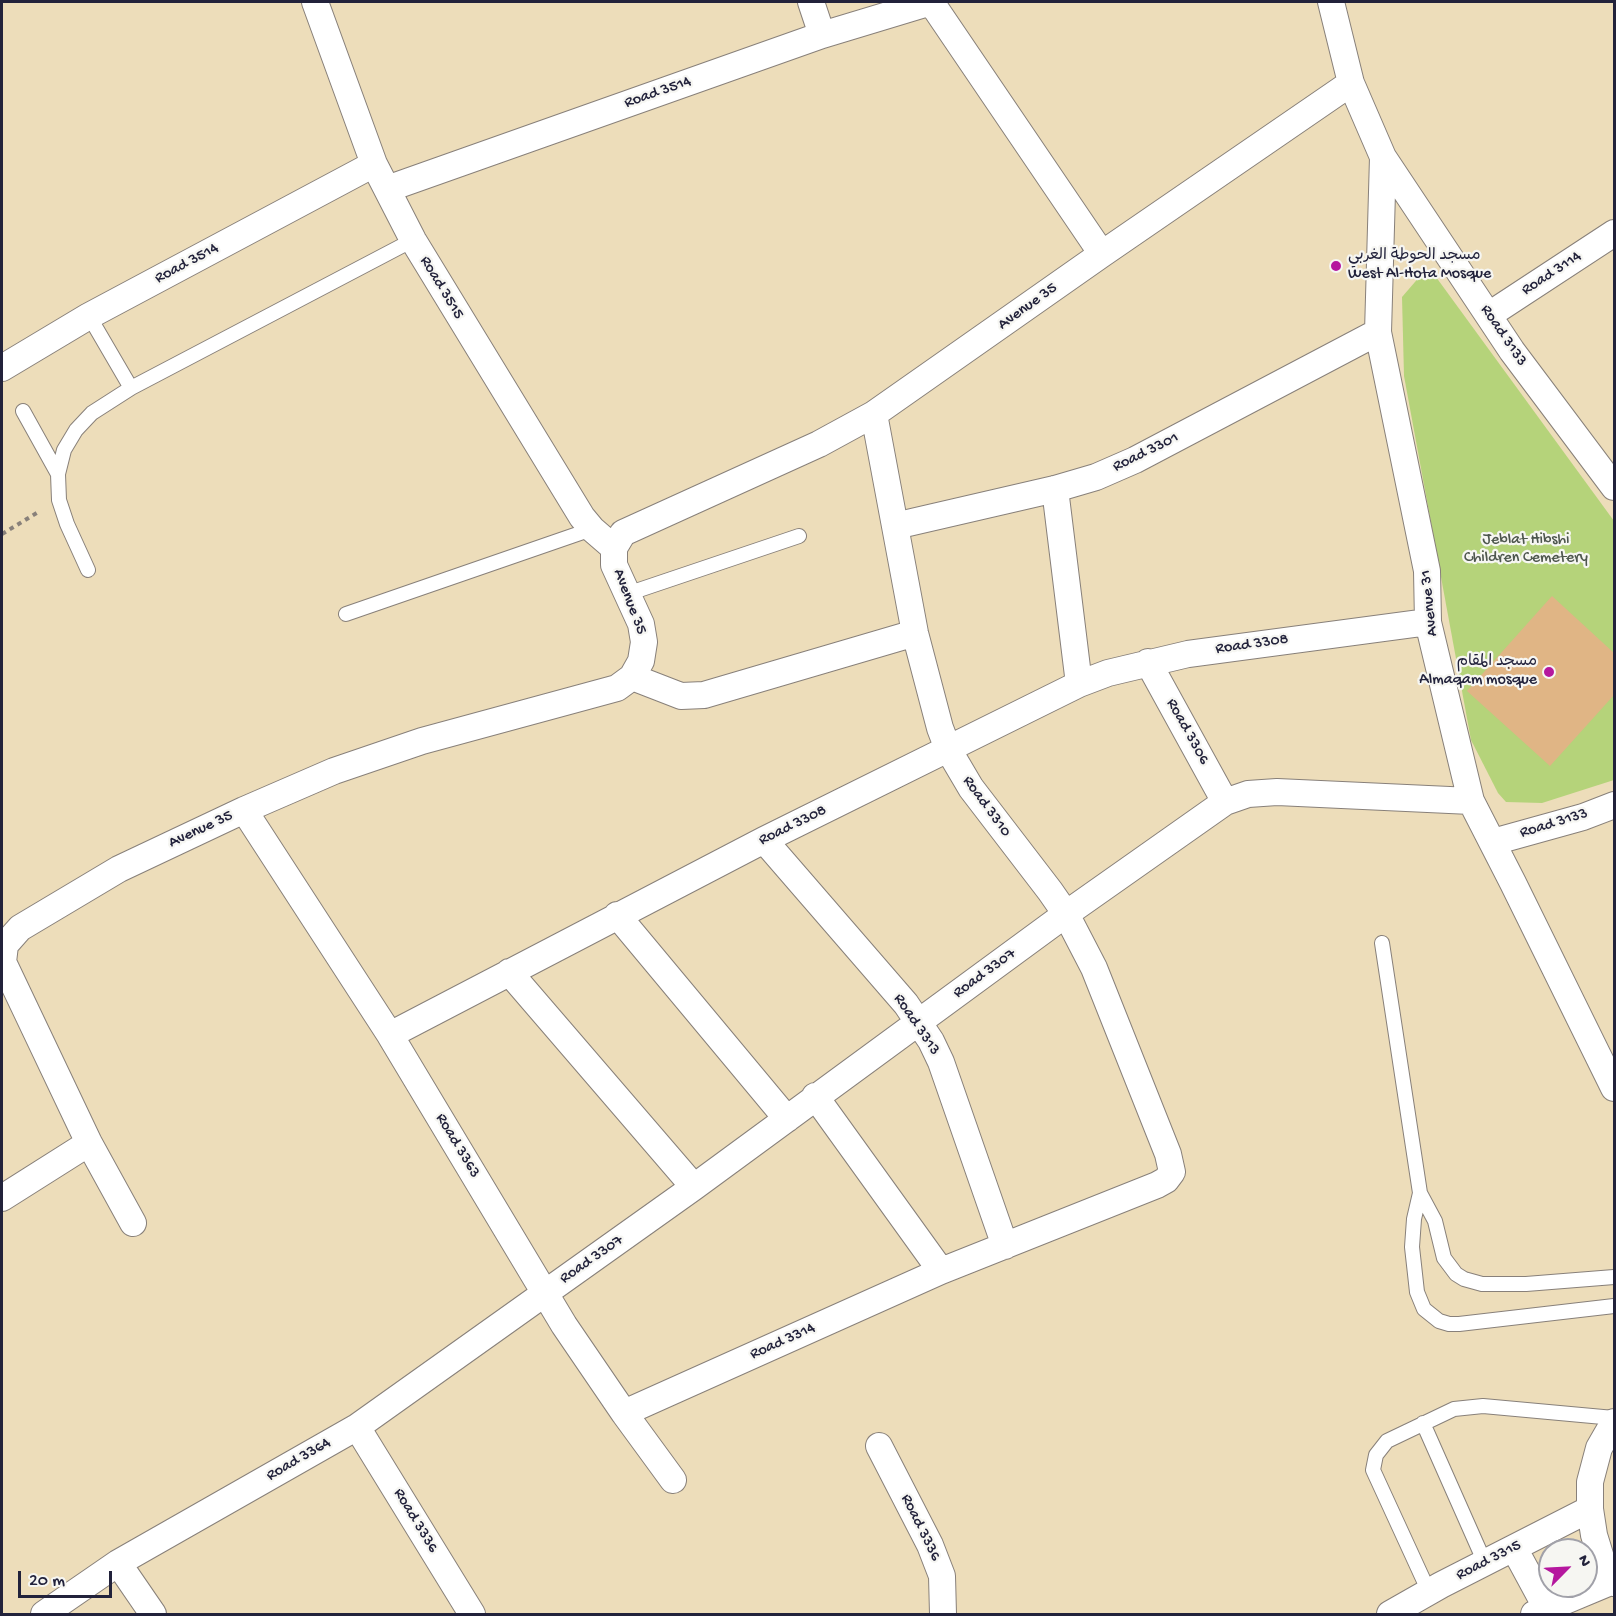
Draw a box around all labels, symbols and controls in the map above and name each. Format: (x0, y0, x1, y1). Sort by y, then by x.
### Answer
street label: Road 3514 (622, 73, 694, 113)
street label: Road 3514 (152, 239, 222, 289)
place label: مسجد الحوطة الغربي West Al-Hota Mosque (1348, 247, 1491, 285)
street label: Road 3114 (1518, 248, 1586, 300)
street label: Road 3515 (415, 253, 467, 323)
marker: مسجد الحوطة الغربي West Al-Hota Mosque (1329, 259, 1343, 273)
street label: Avenue 35 (995, 279, 1061, 335)
street label: Road 3133 (1475, 302, 1531, 370)
street label: Road 3301 (1110, 429, 1182, 477)
park label: Jeblat Hibshi Children Cemetery (1464, 531, 1588, 569)
street label: Avenue 35 (608, 567, 650, 637)
street label: Avenue 31 (1417, 569, 1443, 637)
street label: Road 3308 (1214, 630, 1290, 660)
place label: مسجد المقام Almaqam mosque (1419, 653, 1537, 691)
marker: مسجد المقام Almaqam mosque (1542, 665, 1556, 679)
street label: Road 3306 (1161, 696, 1213, 768)
street label: Road 3310 (957, 773, 1015, 841)
street label: Road 3308 (756, 801, 830, 851)
street label: Road 3133 (1518, 805, 1590, 843)
street label: Avenue 35 (166, 807, 236, 853)
street label: Road 3307 (950, 945, 1020, 1003)
street label: Road 3313 (888, 991, 944, 1059)
street label: Road 3363 (430, 1110, 484, 1182)
street label: Road 3307 (557, 1231, 627, 1289)
street label: Road 3314 (747, 1319, 819, 1365)
street label: Road 3364 (263, 1434, 335, 1486)
street label: Road 3336 (388, 1485, 442, 1557)
street label: Road 3336 (896, 1492, 944, 1564)
street label: Road 3315 (1453, 1537, 1525, 1585)
north arrow (1538, 1538, 1598, 1598)
text: N (1572, 1553, 1594, 1570)
scale bar (21, 1559, 116, 1597)
text: 20 m (29, 1571, 65, 1592)

